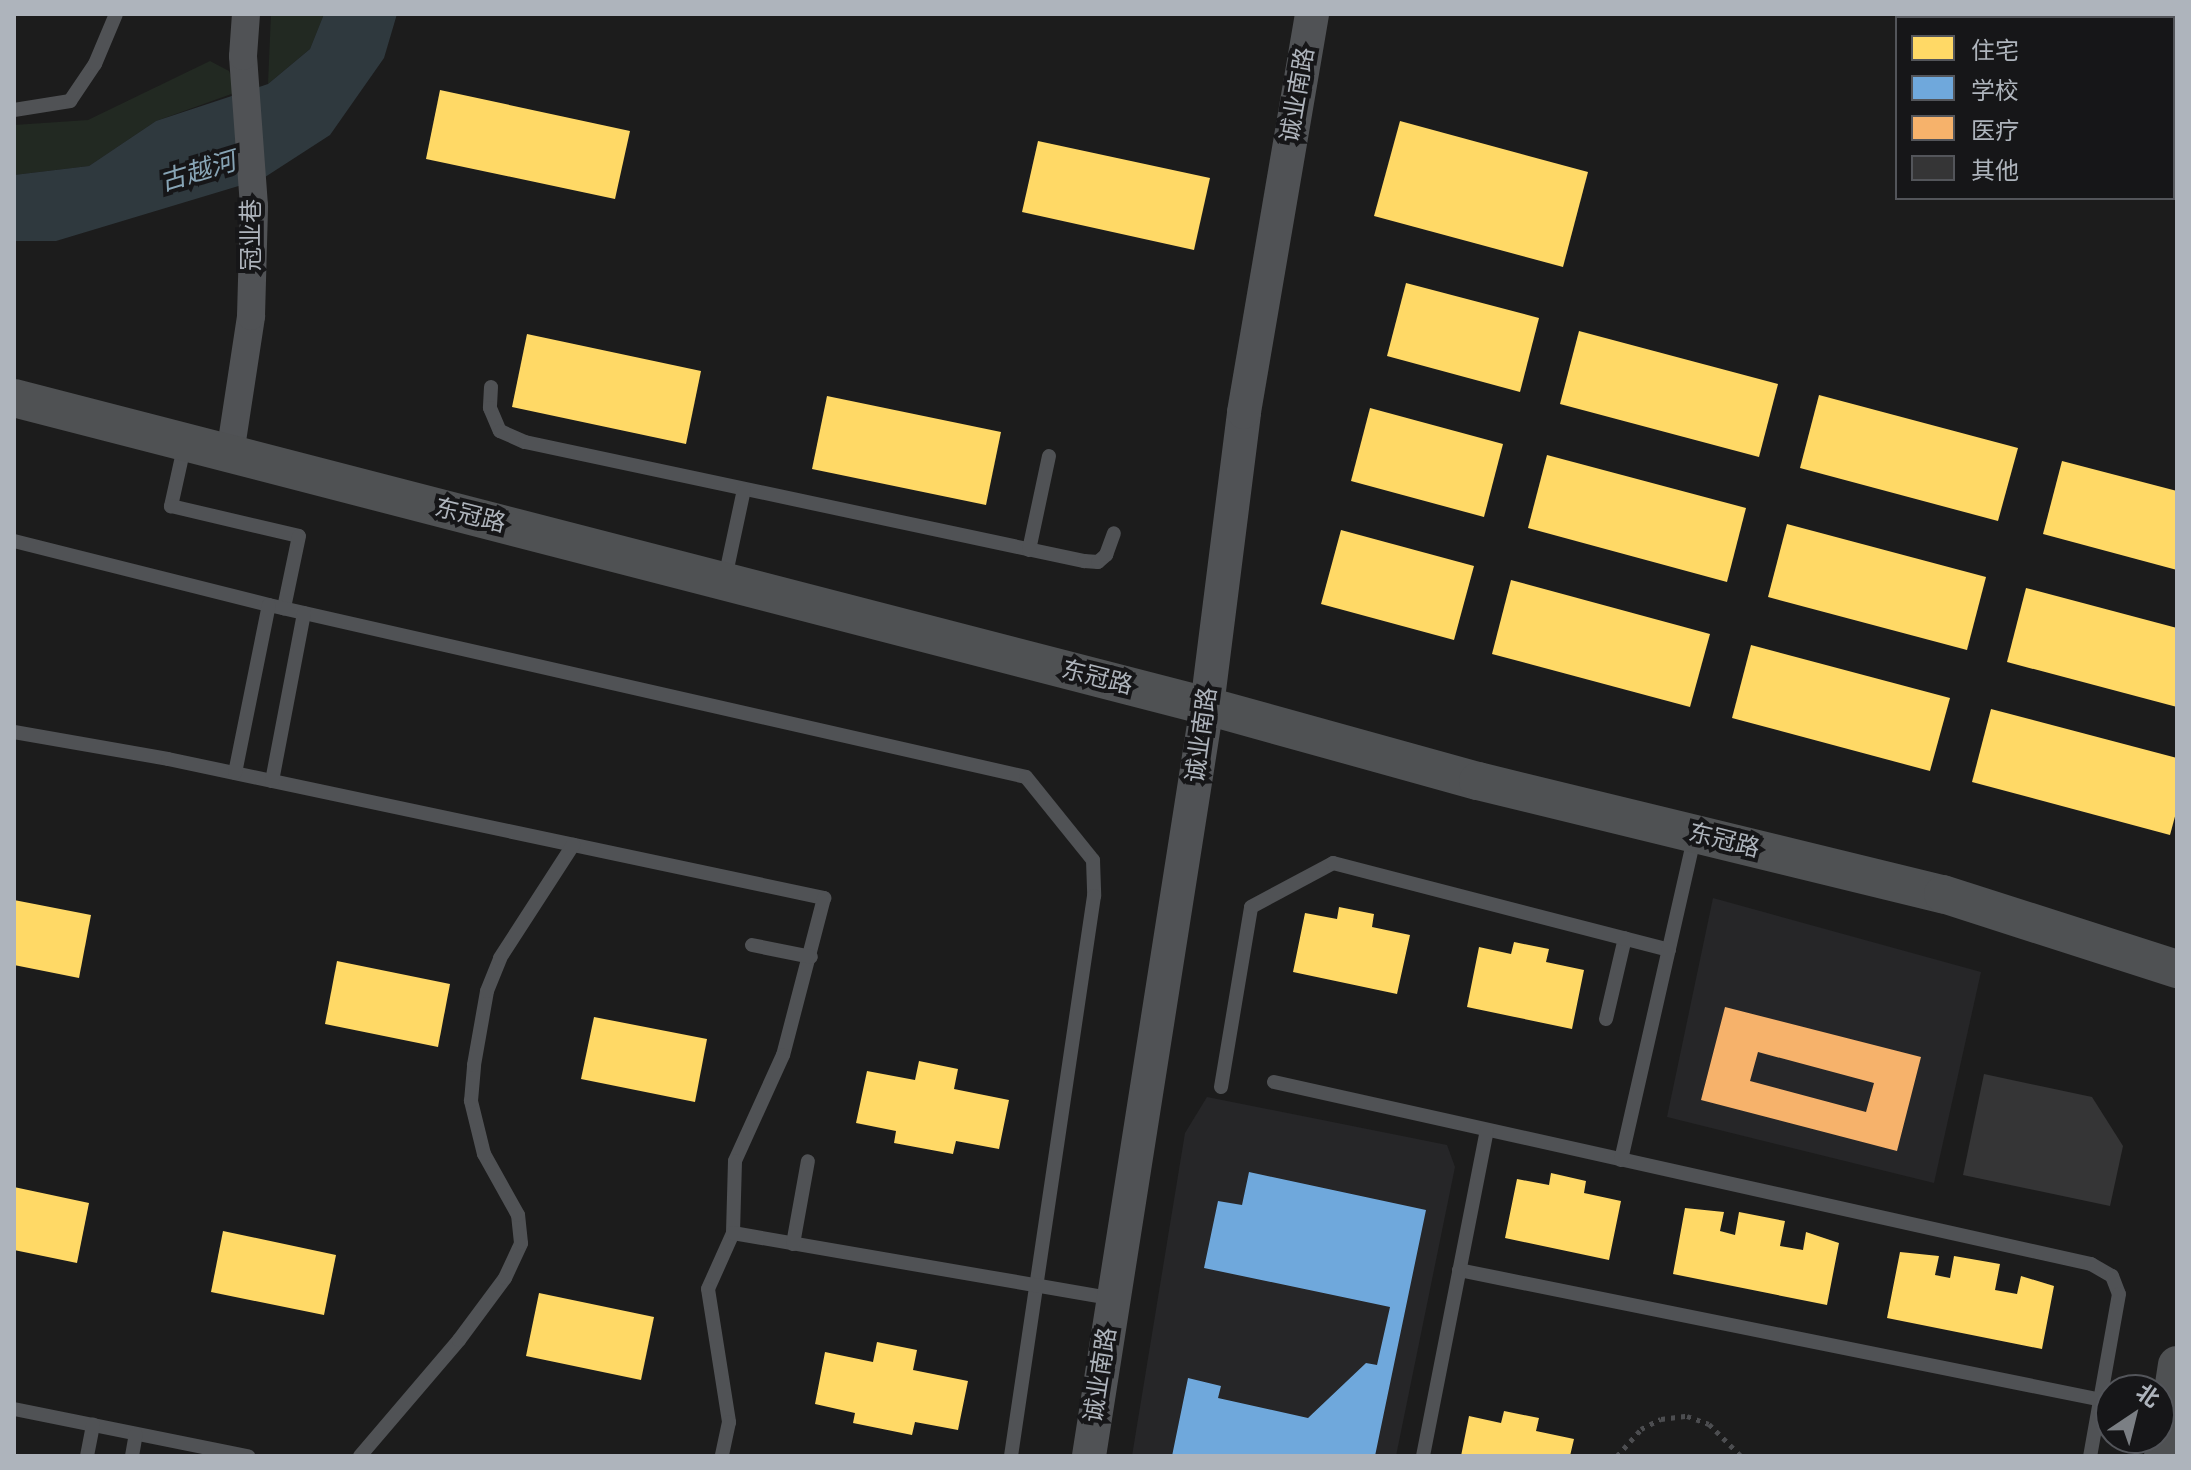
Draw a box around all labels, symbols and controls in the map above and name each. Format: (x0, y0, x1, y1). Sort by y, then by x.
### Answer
legend (1895, 16, 2175, 200)
text: 住宅 (1971, 37, 2019, 65)
street label: 诚业南路 (1275, 45, 1321, 145)
text: 学校 (1971, 77, 2019, 105)
text: 医疗 (1971, 117, 2019, 145)
water label: 古越河 (156, 146, 240, 198)
text: 其他 (1971, 157, 2019, 185)
street label: 冠业巷 (238, 199, 266, 271)
street label: 东冠路 (432, 493, 508, 539)
street label: 东冠路 (1059, 655, 1135, 701)
street label: 诚业南路 (1181, 685, 1223, 785)
street label: 东冠路 (1686, 818, 1762, 864)
street label: 诚业南路 (1079, 1325, 1123, 1425)
north arrow (2095, 1374, 2175, 1454)
text: 北 (2131, 1378, 2165, 1413)

